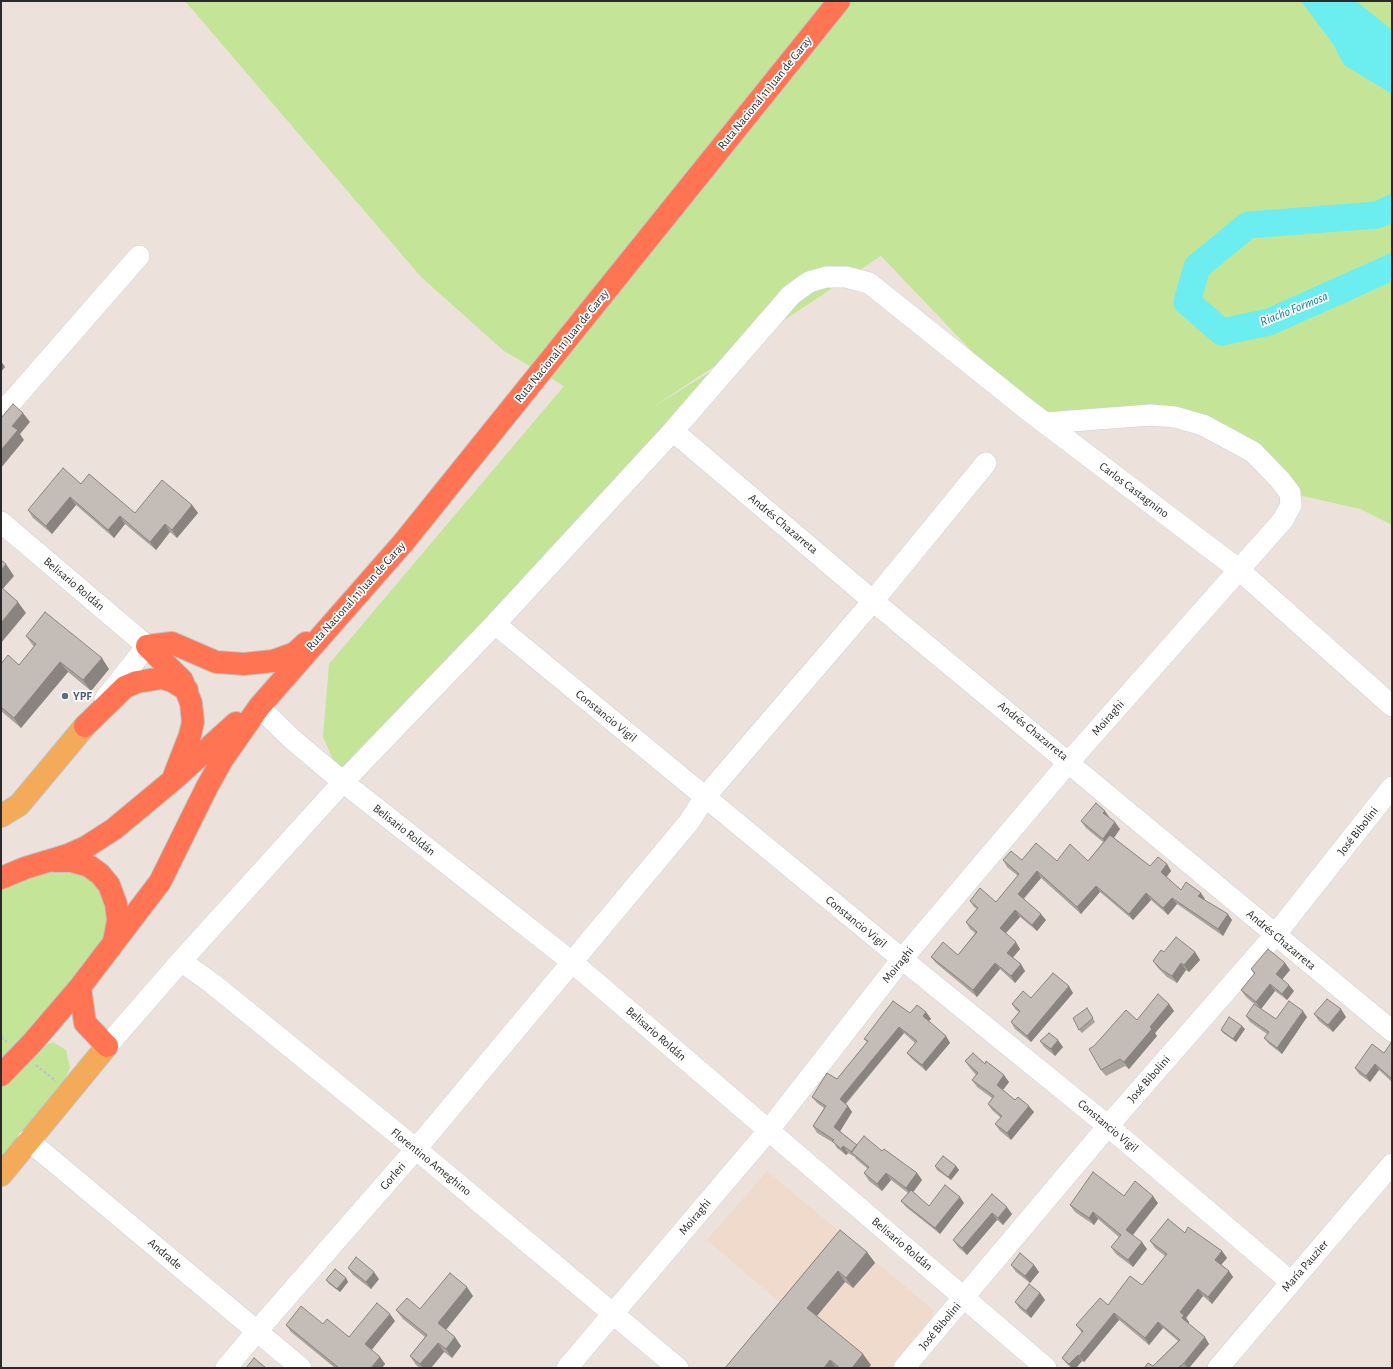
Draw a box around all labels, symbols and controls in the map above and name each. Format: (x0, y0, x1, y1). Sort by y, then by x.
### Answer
street label: Ruta Nacional 11 Juan de Garay (715, 34, 815, 152)
street label: Ruta Nacional 11 Juan de Garay (512, 287, 612, 405)
water label: Riacho Formosa (1258, 288, 1330, 330)
street label: Carlos Castagnino (1096, 459, 1172, 521)
street label: Andrés Chazarreta (745, 491, 821, 557)
street label: Ruta Nacional 11 Juan de Garay (303, 539, 409, 653)
street label: Belisario Roldán (41, 554, 107, 614)
street label: Constancio Vigil (572, 687, 640, 745)
place label: YPF (73, 689, 92, 703)
marker: YPF (60, 691, 70, 701)
street label: Moiraghi (1089, 697, 1127, 739)
street label: Andrés Chazarreta (995, 698, 1071, 764)
street label: Belisario Roldán (370, 801, 438, 859)
street label: José Bibolini (1335, 804, 1381, 858)
street label: Constancio Vigil (822, 893, 890, 951)
street label: Andrés Chazarreta (1243, 907, 1319, 973)
street label: Moiraghi (879, 944, 917, 986)
street label: Belisario Roldán (623, 1004, 689, 1064)
street label: José Bibolini (1125, 1053, 1173, 1105)
street label: Constancio Vigil (1075, 1096, 1141, 1156)
street label: Florentino Ameghino (388, 1125, 474, 1199)
street label: Gorleri (377, 1159, 409, 1193)
street label: Moiraghi (676, 1196, 714, 1238)
street label: Belisario Roldán (869, 1214, 935, 1274)
street label: Andrade (145, 1236, 185, 1272)
street label: María Pauzier (1279, 1237, 1331, 1295)
street label: José Bibolini (916, 1299, 964, 1353)

